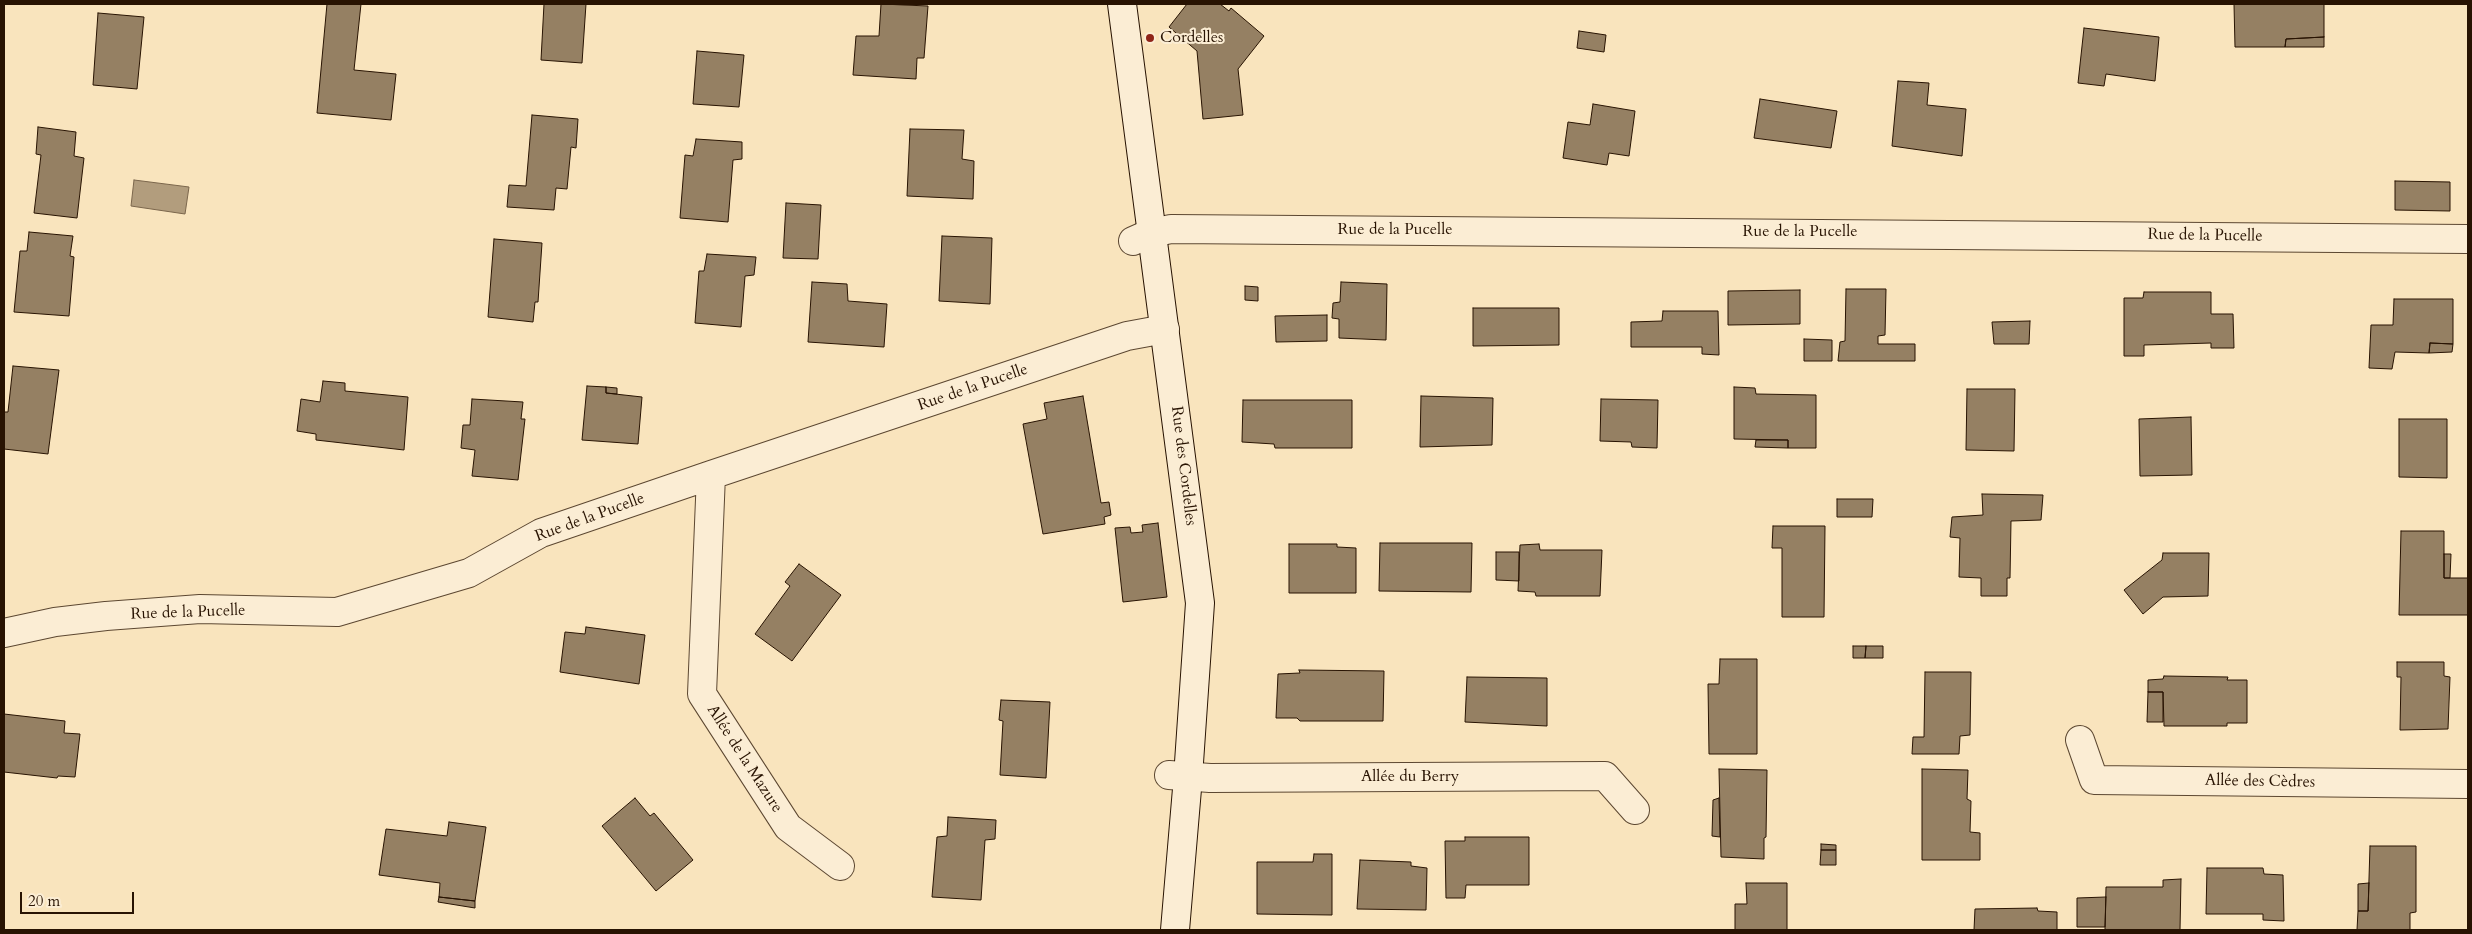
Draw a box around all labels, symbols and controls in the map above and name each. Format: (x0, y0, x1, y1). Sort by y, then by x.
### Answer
place label: Cordelles (1160, 28, 1223, 48)
marker: Cordelles (1144, 32, 1156, 44)
street label: Rue de la Pucelle (1338, 220, 1452, 240)
street label: Rue de la Pucelle (1742, 222, 1858, 242)
street label: Rue de la Pucelle (2147, 225, 2263, 247)
street label: Rue de la Pucelle (916, 360, 1030, 416)
street label: Rue des Cordelles (1166, 405, 1200, 527)
street label: Rue de la Pucelle (533, 489, 647, 547)
street label: Rue de la Pucelle (130, 601, 246, 625)
street label: Allée de la Mazure (702, 701, 786, 817)
street label: Allée du Berry (1361, 767, 1459, 787)
street label: Allée des Cèdres (2205, 771, 2315, 793)
scale bar (22, 882, 136, 914)
text: 20 m (28, 891, 60, 911)

